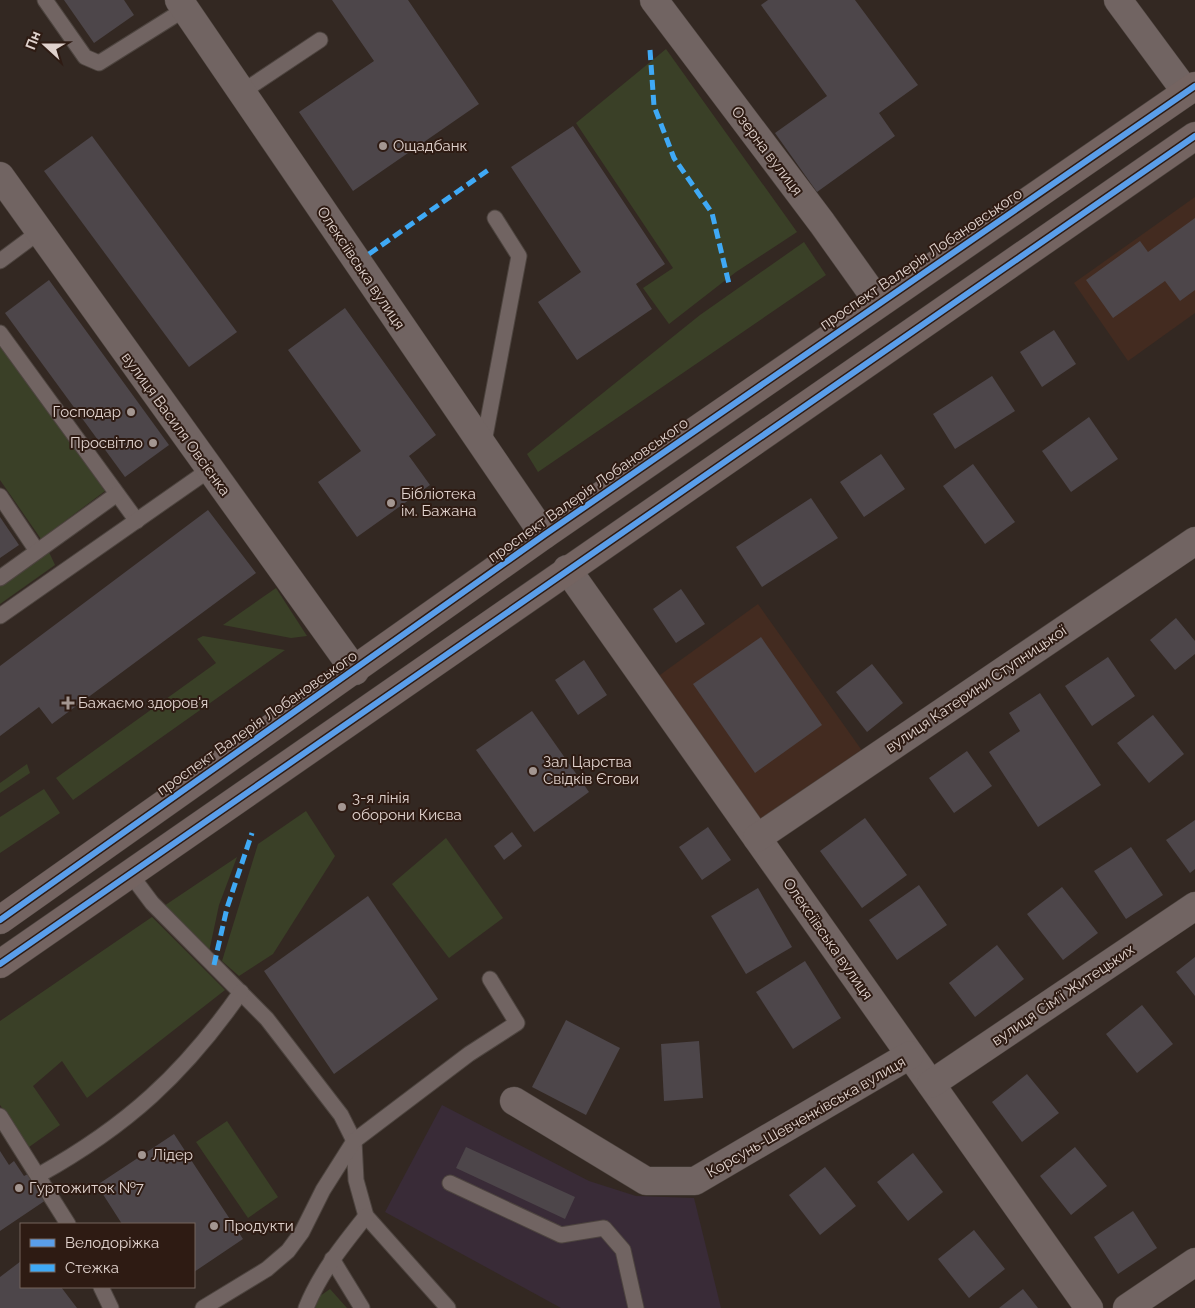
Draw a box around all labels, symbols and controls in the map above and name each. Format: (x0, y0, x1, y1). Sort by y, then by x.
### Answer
north arrow (20, 20, 70, 70)
text: Пн (22, 29, 44, 52)
street label: Озерна вулиця (728, 103, 806, 199)
place label: Ощадбанк (393, 137, 467, 155)
marker: Ощадбанк (377, 140, 389, 152)
street label: проспект Валерія Лобановського (816, 184, 1026, 334)
street label: Олексіївська вулиця (313, 203, 409, 333)
street label: вулиця Василя Овсієнка (118, 349, 234, 499)
place label: Господар (53, 403, 121, 421)
marker: Господар (125, 406, 137, 418)
street label: проспект Валерія Лобановського (484, 414, 692, 566)
place label: Просвітло (70, 434, 143, 452)
marker: Просвітло (147, 437, 159, 449)
place label: Бібліотека ім. Бажана (401, 485, 476, 520)
marker: Бібліотека ім. Бажана (385, 497, 397, 509)
street label: вулиця Катерини Ступницької (882, 621, 1071, 756)
street label: проспект Валерія Лобановського (153, 647, 361, 799)
place label: Бажаємо здоров'я (78, 694, 208, 712)
marker: Бажаємо здоров'я (62, 697, 74, 709)
place label: Зал Царства Свідків Єгови (543, 753, 639, 788)
marker: Зал Царства Свідків Єгови (527, 765, 539, 777)
place label: 3-я лінія оборони Києва (352, 789, 462, 824)
marker: 3-я лінія оборони Києва (336, 801, 348, 813)
street label: Олексіївська вулиця (779, 875, 877, 1003)
street label: вулиця Сімʼї Житецьких (988, 940, 1138, 1050)
street label: Корсунь-Шевченківська вулиця (703, 1053, 909, 1181)
place label: Лідер (152, 1146, 193, 1164)
marker: Лідер (136, 1149, 148, 1161)
place label: Гуртожиток №7 (29, 1179, 144, 1197)
marker: Гуртожиток №7 (13, 1182, 25, 1194)
place label: Продукти (224, 1217, 294, 1235)
marker: Продукти (208, 1220, 220, 1232)
legend (20, 1223, 195, 1288)
text: Велодоріжка (65, 1234, 159, 1252)
text: Стежка (65, 1259, 119, 1277)

